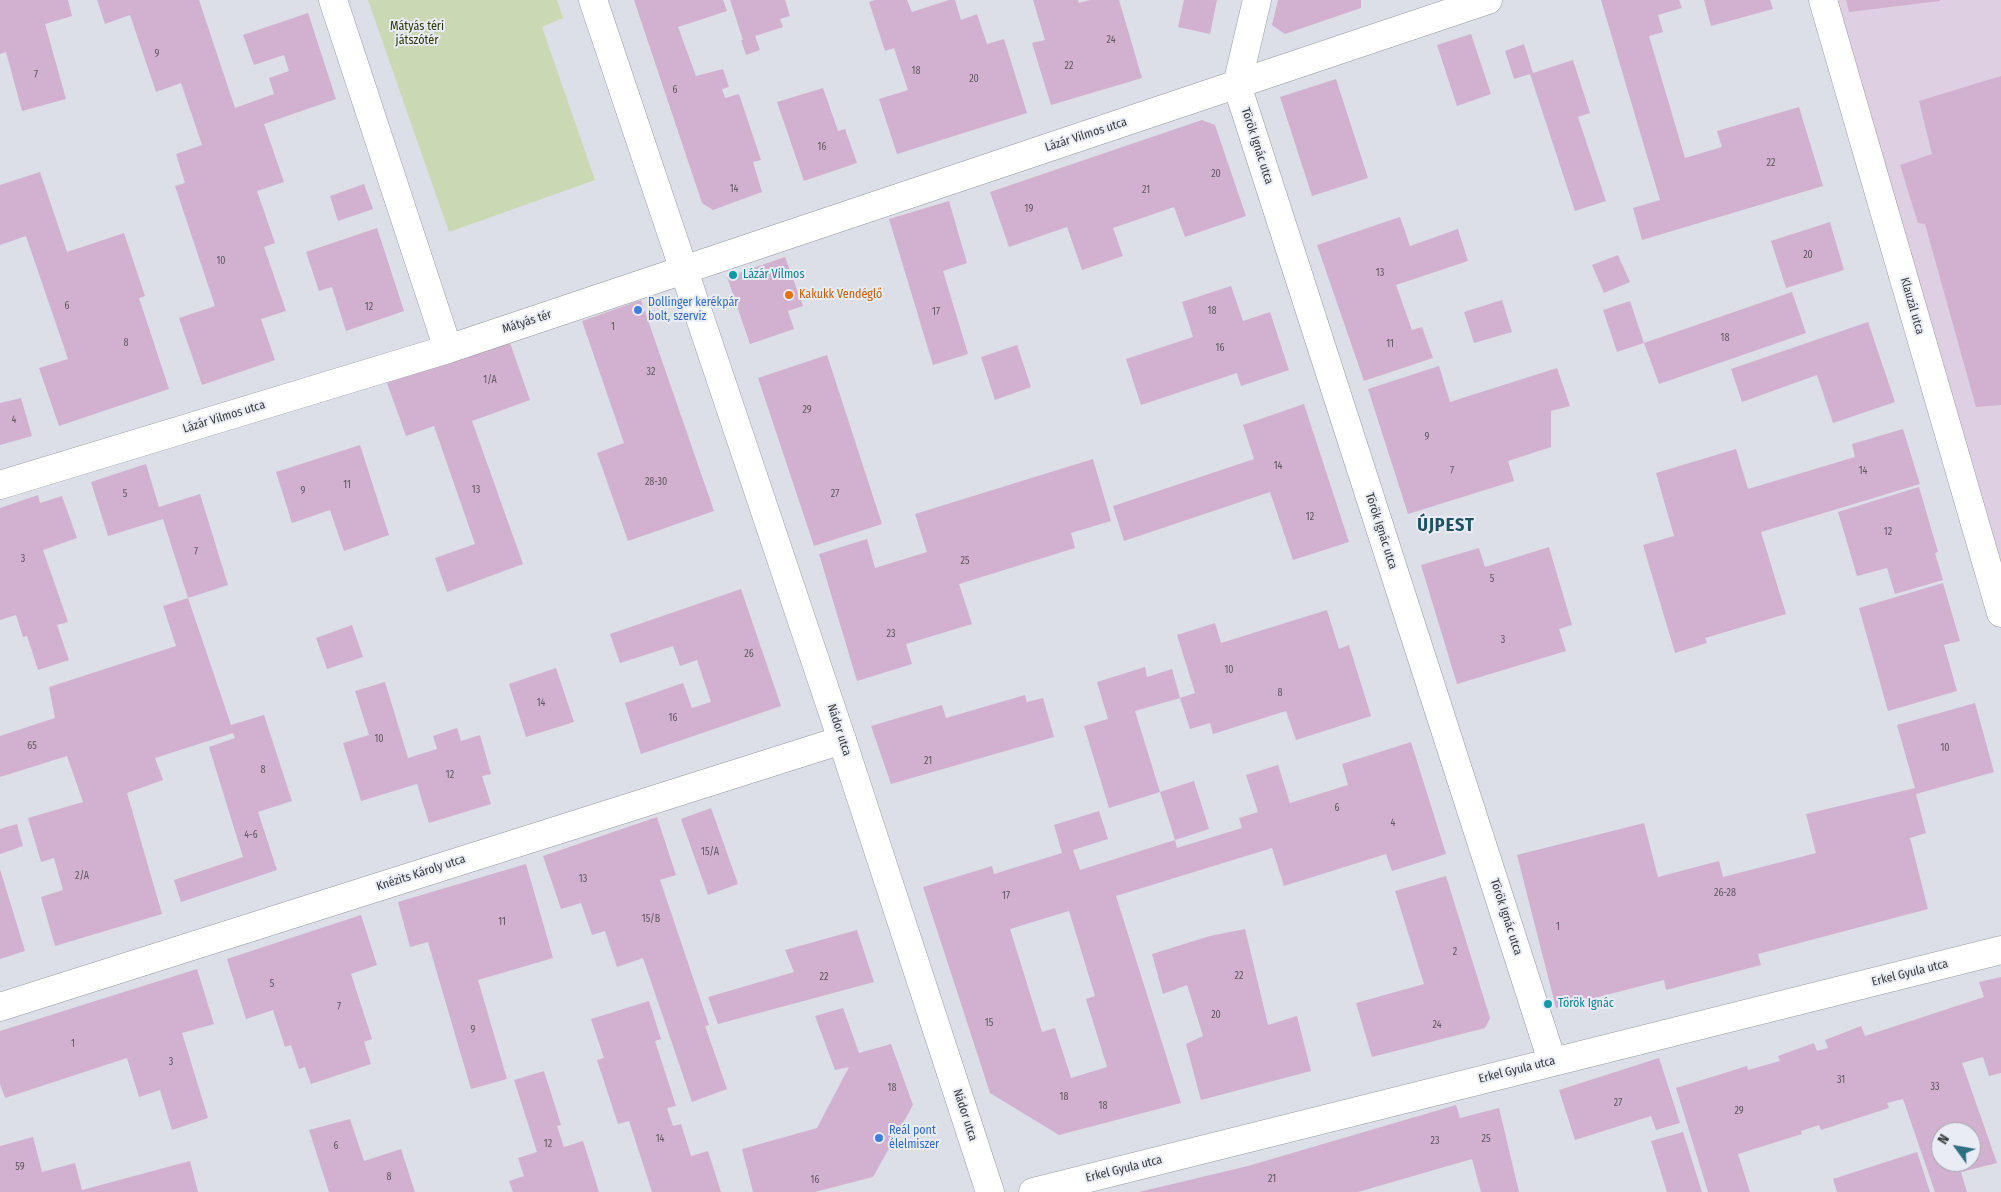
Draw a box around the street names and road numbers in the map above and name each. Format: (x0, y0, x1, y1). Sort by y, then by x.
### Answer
street label: Török Ignác utca (1238, 106, 1276, 186)
street label: Lázár Vilmos utca (1043, 115, 1129, 155)
street label: Klauzál utca (1897, 276, 1927, 336)
street label: Mátyás tér (500, 307, 554, 337)
street label: Lázár Vilmos utca (181, 398, 267, 436)
street label: Török Ignác utca (1362, 491, 1400, 571)
street label: Nádor utca (824, 702, 854, 758)
street label: Knézits Károly utca (375, 852, 467, 894)
street label: Török Ignác utca (1487, 877, 1525, 957)
street label: Erkel Gyula utca (1870, 957, 1950, 989)
street label: Erkel Gyula utca (1477, 1054, 1557, 1086)
street label: Nádor utca (950, 1087, 980, 1143)
street label: Erkel Gyula utca (1084, 1153, 1164, 1185)

